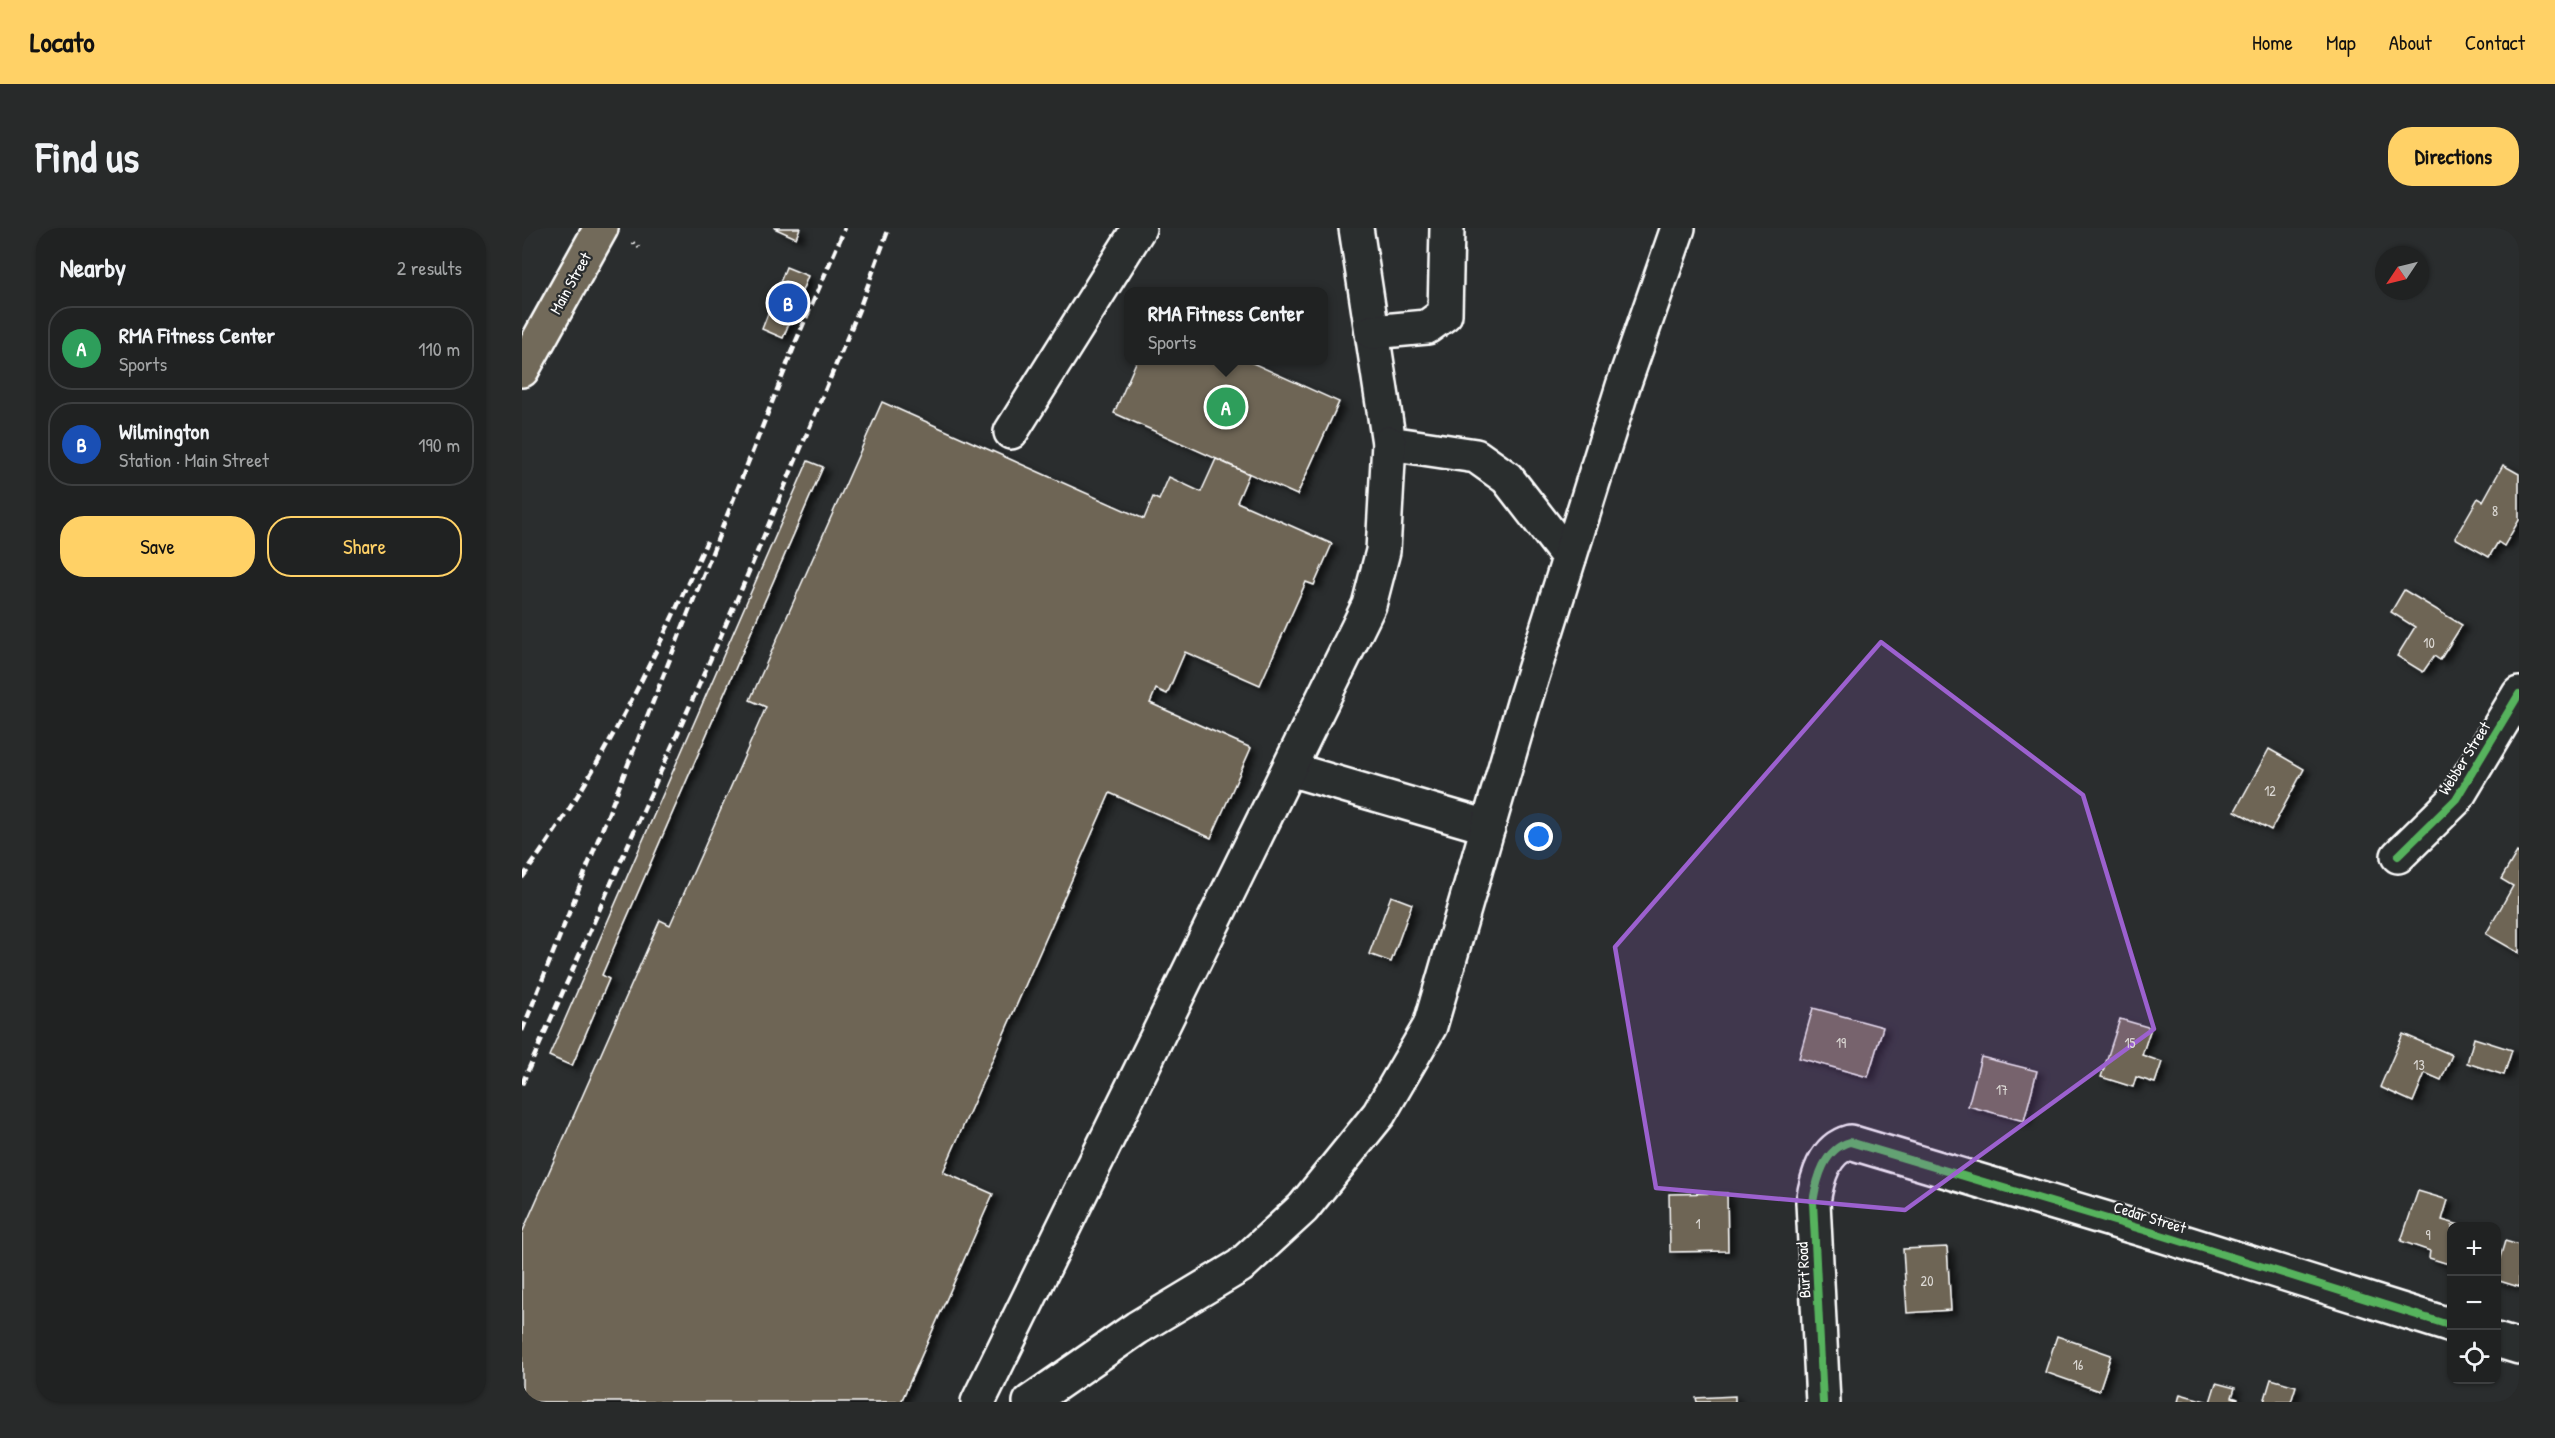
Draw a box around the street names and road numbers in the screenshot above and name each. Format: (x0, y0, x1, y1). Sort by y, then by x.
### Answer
street label: Main Street (544, 248, 596, 318)
street label: Webber Street (2433, 717, 2496, 799)
street label: Cedar Street (2111, 1196, 2189, 1239)
street label: Burt Road (1791, 1241, 1815, 1299)

